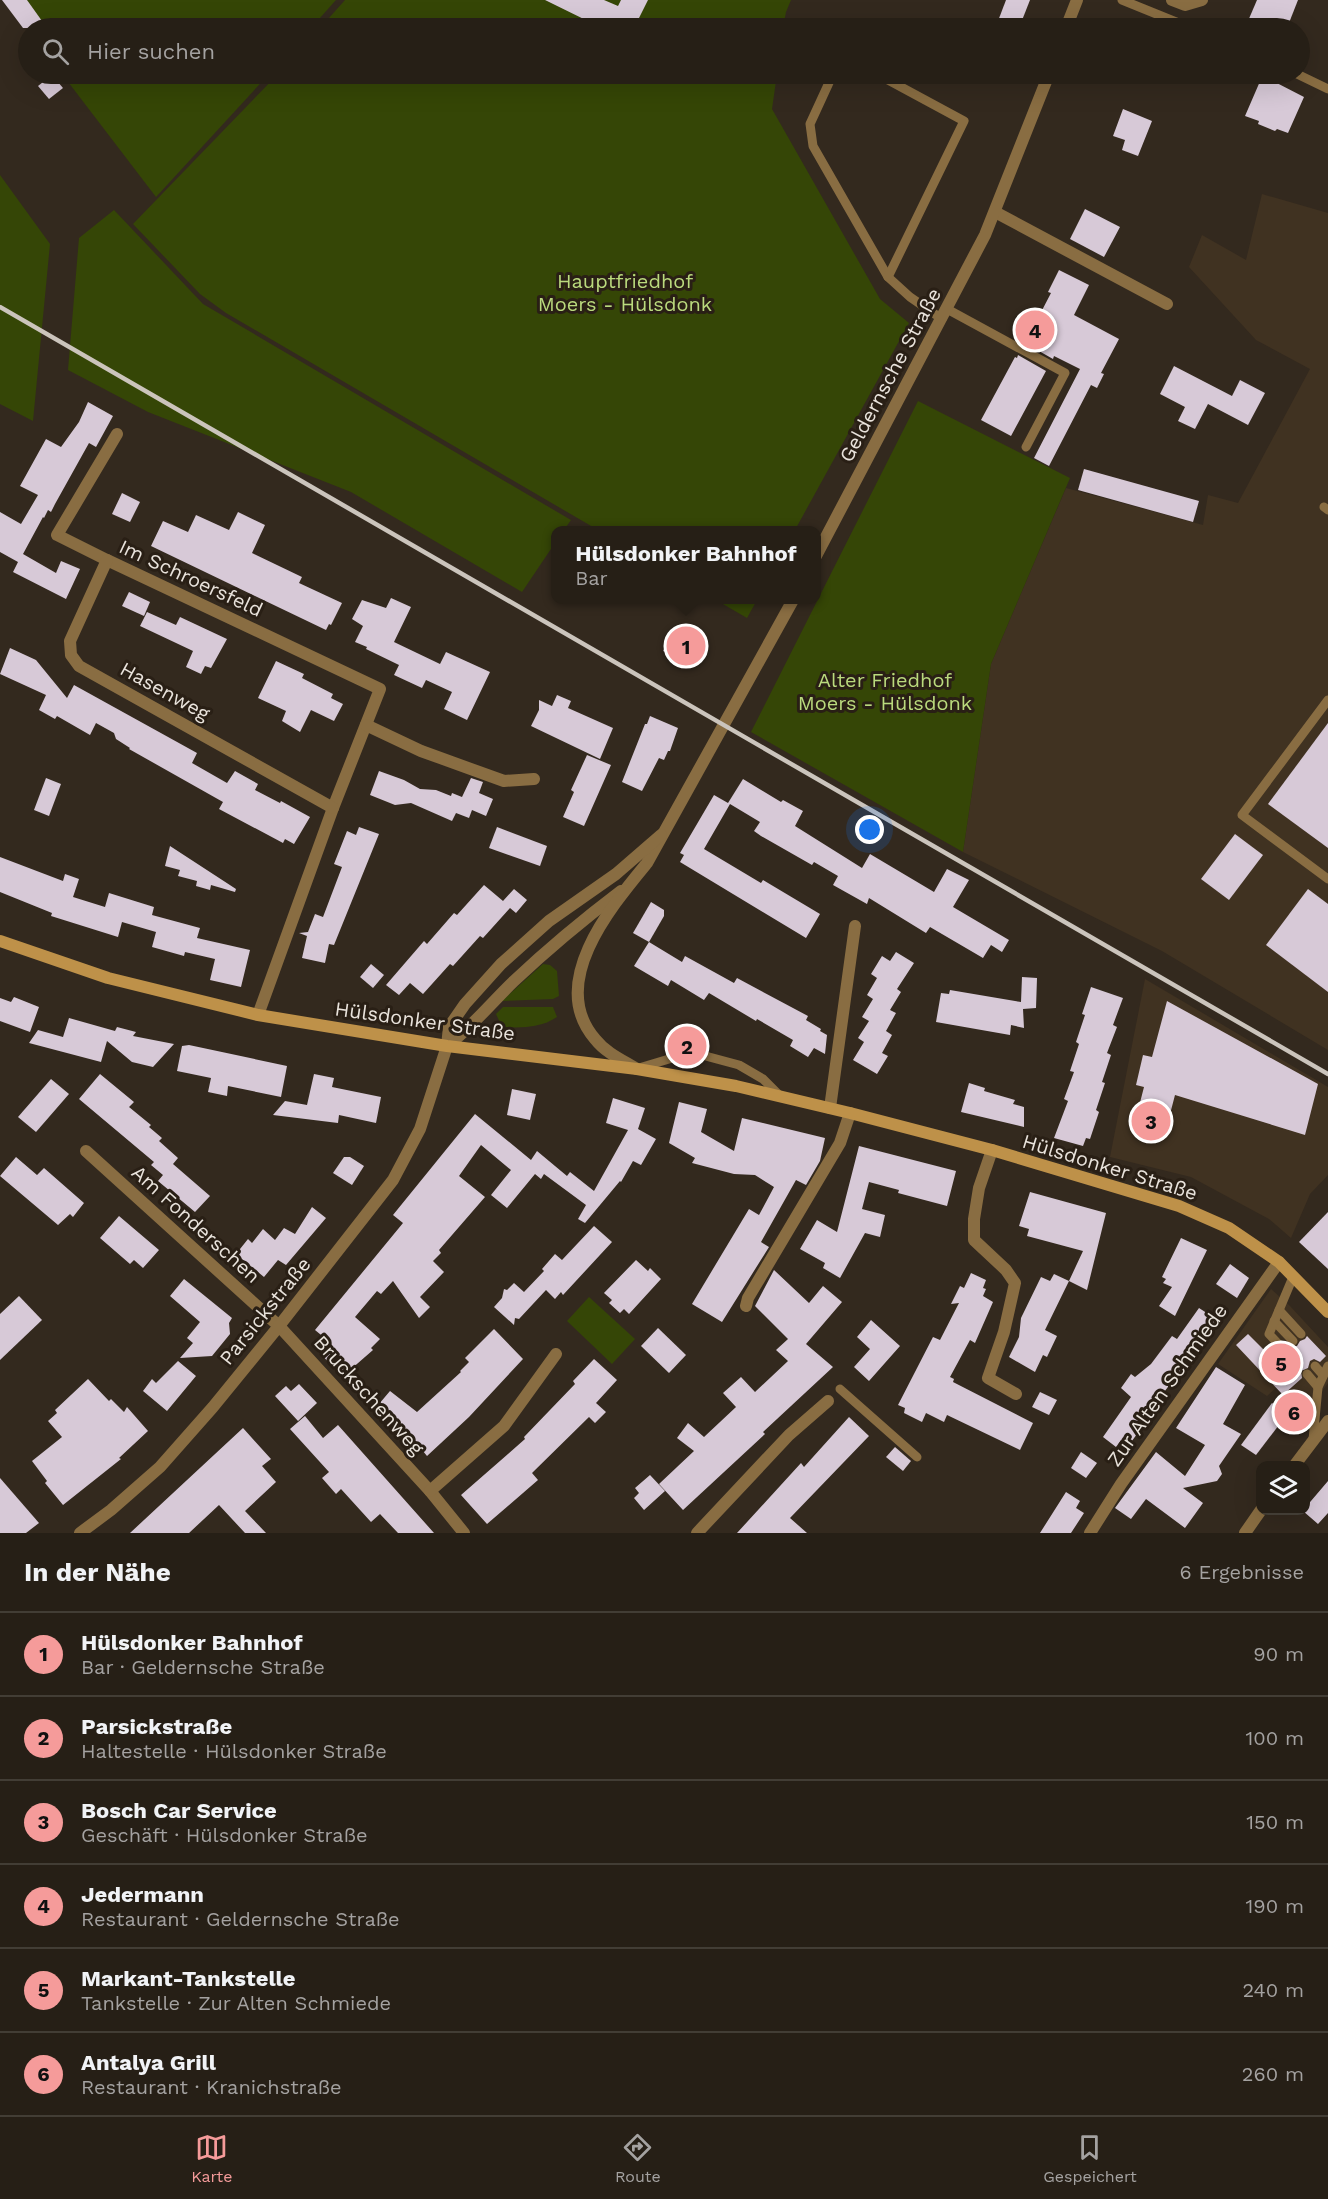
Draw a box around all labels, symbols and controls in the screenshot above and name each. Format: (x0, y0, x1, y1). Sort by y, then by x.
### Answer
search box (18, 18, 1310, 84)
icon: search (39, 35, 72, 68)
text: Hier suchen (87, 39, 215, 64)
park label: Hauptfriedhof Moers - Hülsdonk (538, 269, 712, 316)
street label: Geldernsche Straße (834, 284, 946, 466)
pin: 4 (1016, 308, 1054, 352)
popup (551, 526, 821, 604)
street label: Im Schroersfeld (115, 534, 267, 622)
text: Hülsdonker Bahnhof (575, 541, 797, 566)
text: Bar (575, 566, 608, 590)
pin: 1 (666, 624, 706, 668)
street label: Hasenweg (116, 657, 214, 726)
park label: Alter Friedhof Moers - Hülsdonk (798, 668, 972, 715)
your location (855, 815, 884, 844)
street label: Hülsdonker Straße (333, 996, 517, 1046)
pin: 2 (668, 1024, 706, 1068)
pin: 3 (1132, 1098, 1170, 1144)
street label: Hülsdonker Straße (1020, 1129, 1200, 1205)
street label: Am Fonderschen (127, 1160, 265, 1288)
street label: Parsickstraße (214, 1252, 316, 1370)
street label: Zur Alten Schmiede (1102, 1299, 1232, 1471)
street label: Bruckschenweg (309, 1330, 429, 1460)
pin: 5 (1262, 1340, 1300, 1386)
pin: 6 (1274, 1390, 1314, 1434)
map controls (1256, 1461, 1310, 1515)
button: layers (1256, 1461, 1310, 1515)
text: In der Nähe (24, 1557, 171, 1587)
text: 6 Ergebnisse (1180, 1560, 1304, 1584)
text: Hülsdonker Bahnhof (81, 1630, 303, 1655)
text: 1 (39, 1642, 48, 1666)
text: 90 m (1253, 1642, 1304, 1666)
text: Bar · Geldernsche Straße (81, 1655, 325, 1679)
text: Parsickstraße (81, 1714, 232, 1739)
text: 2 (38, 1726, 49, 1750)
text: 100 m (1245, 1726, 1304, 1750)
text: Haltestelle · Hülsdonker Straße (81, 1739, 387, 1763)
text: Bosch Car Service (81, 1798, 277, 1823)
text: 3 (38, 1810, 49, 1834)
text: 150 m (1246, 1810, 1304, 1834)
text: Geschäft · Hülsdonker Straße (81, 1823, 368, 1847)
text: Jedermann (81, 1882, 204, 1907)
text: 4 (37, 1894, 50, 1918)
text: 190 m (1246, 1894, 1304, 1918)
text: Restaurant · Geldernsche Straße (81, 1907, 400, 1931)
text: Markant-Tankstelle (81, 1966, 296, 1991)
text: 5 (38, 1978, 49, 2002)
text: 240 m (1242, 1978, 1304, 2002)
text: Tankstelle · Zur Alten Schmiede (81, 1991, 391, 2015)
text: Antalya Grill (81, 2050, 216, 2075)
text: 6 (37, 2062, 50, 2086)
text: 260 m (1242, 2062, 1304, 2086)
text: Restaurant · Kranichstraße (81, 2075, 342, 2099)
tab: Karte (191, 2131, 233, 2186)
tab: Route (615, 2131, 661, 2186)
tab: Gespeichert (1043, 2131, 1137, 2186)

